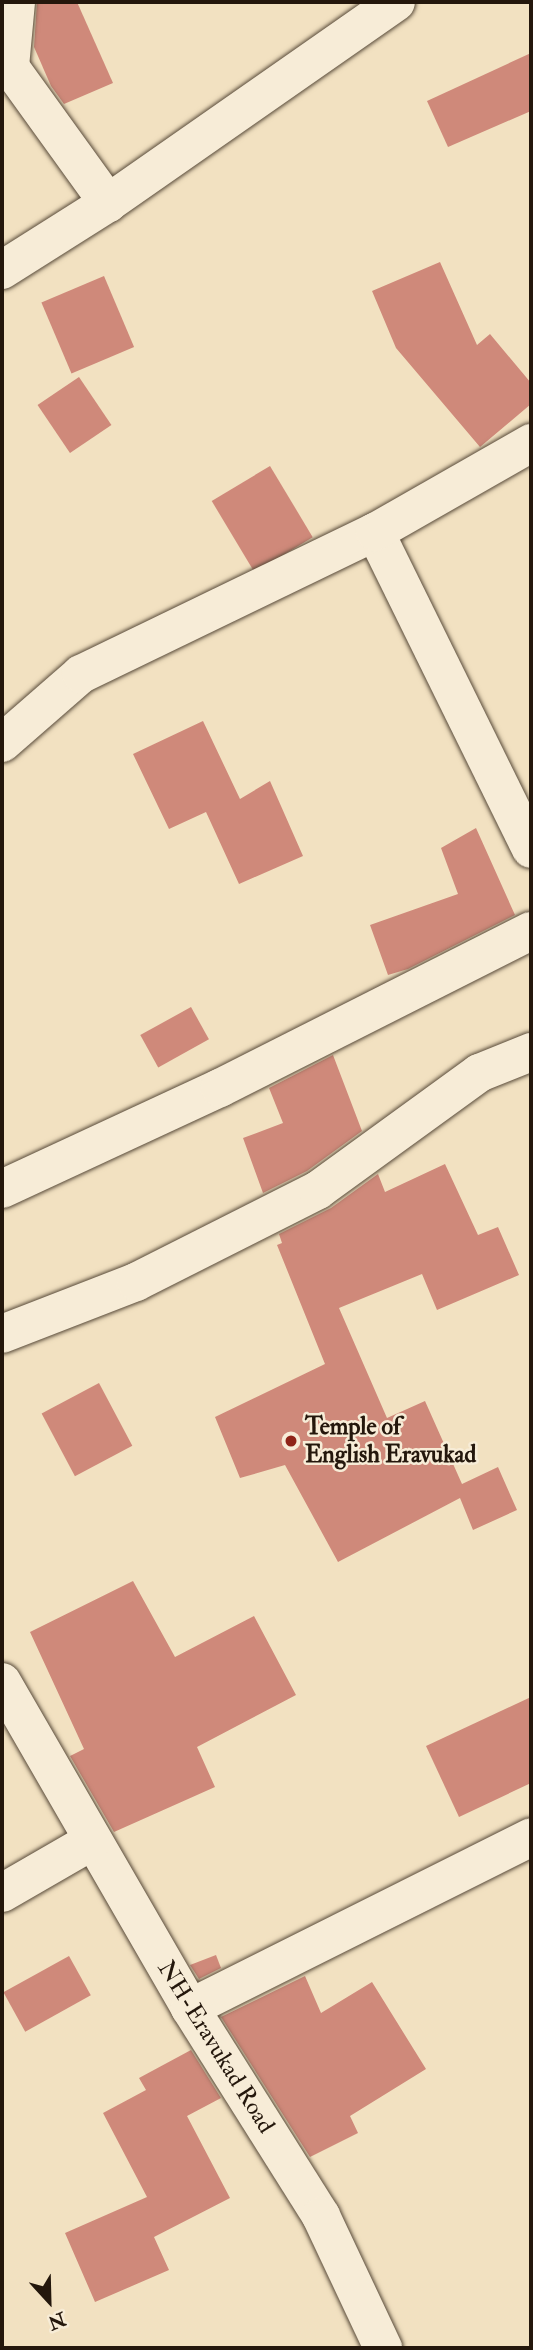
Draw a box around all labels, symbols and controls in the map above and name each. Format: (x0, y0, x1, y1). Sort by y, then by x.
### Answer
place label: Temple of English Eravukad (305, 1413, 476, 1469)
marker: Temple of English Eravukad (283, 1433, 299, 1449)
street label: NH-Eravukad Road (151, 1955, 281, 2139)
north arrow (14, 2266, 84, 2336)
text: N (44, 2306, 69, 2335)

